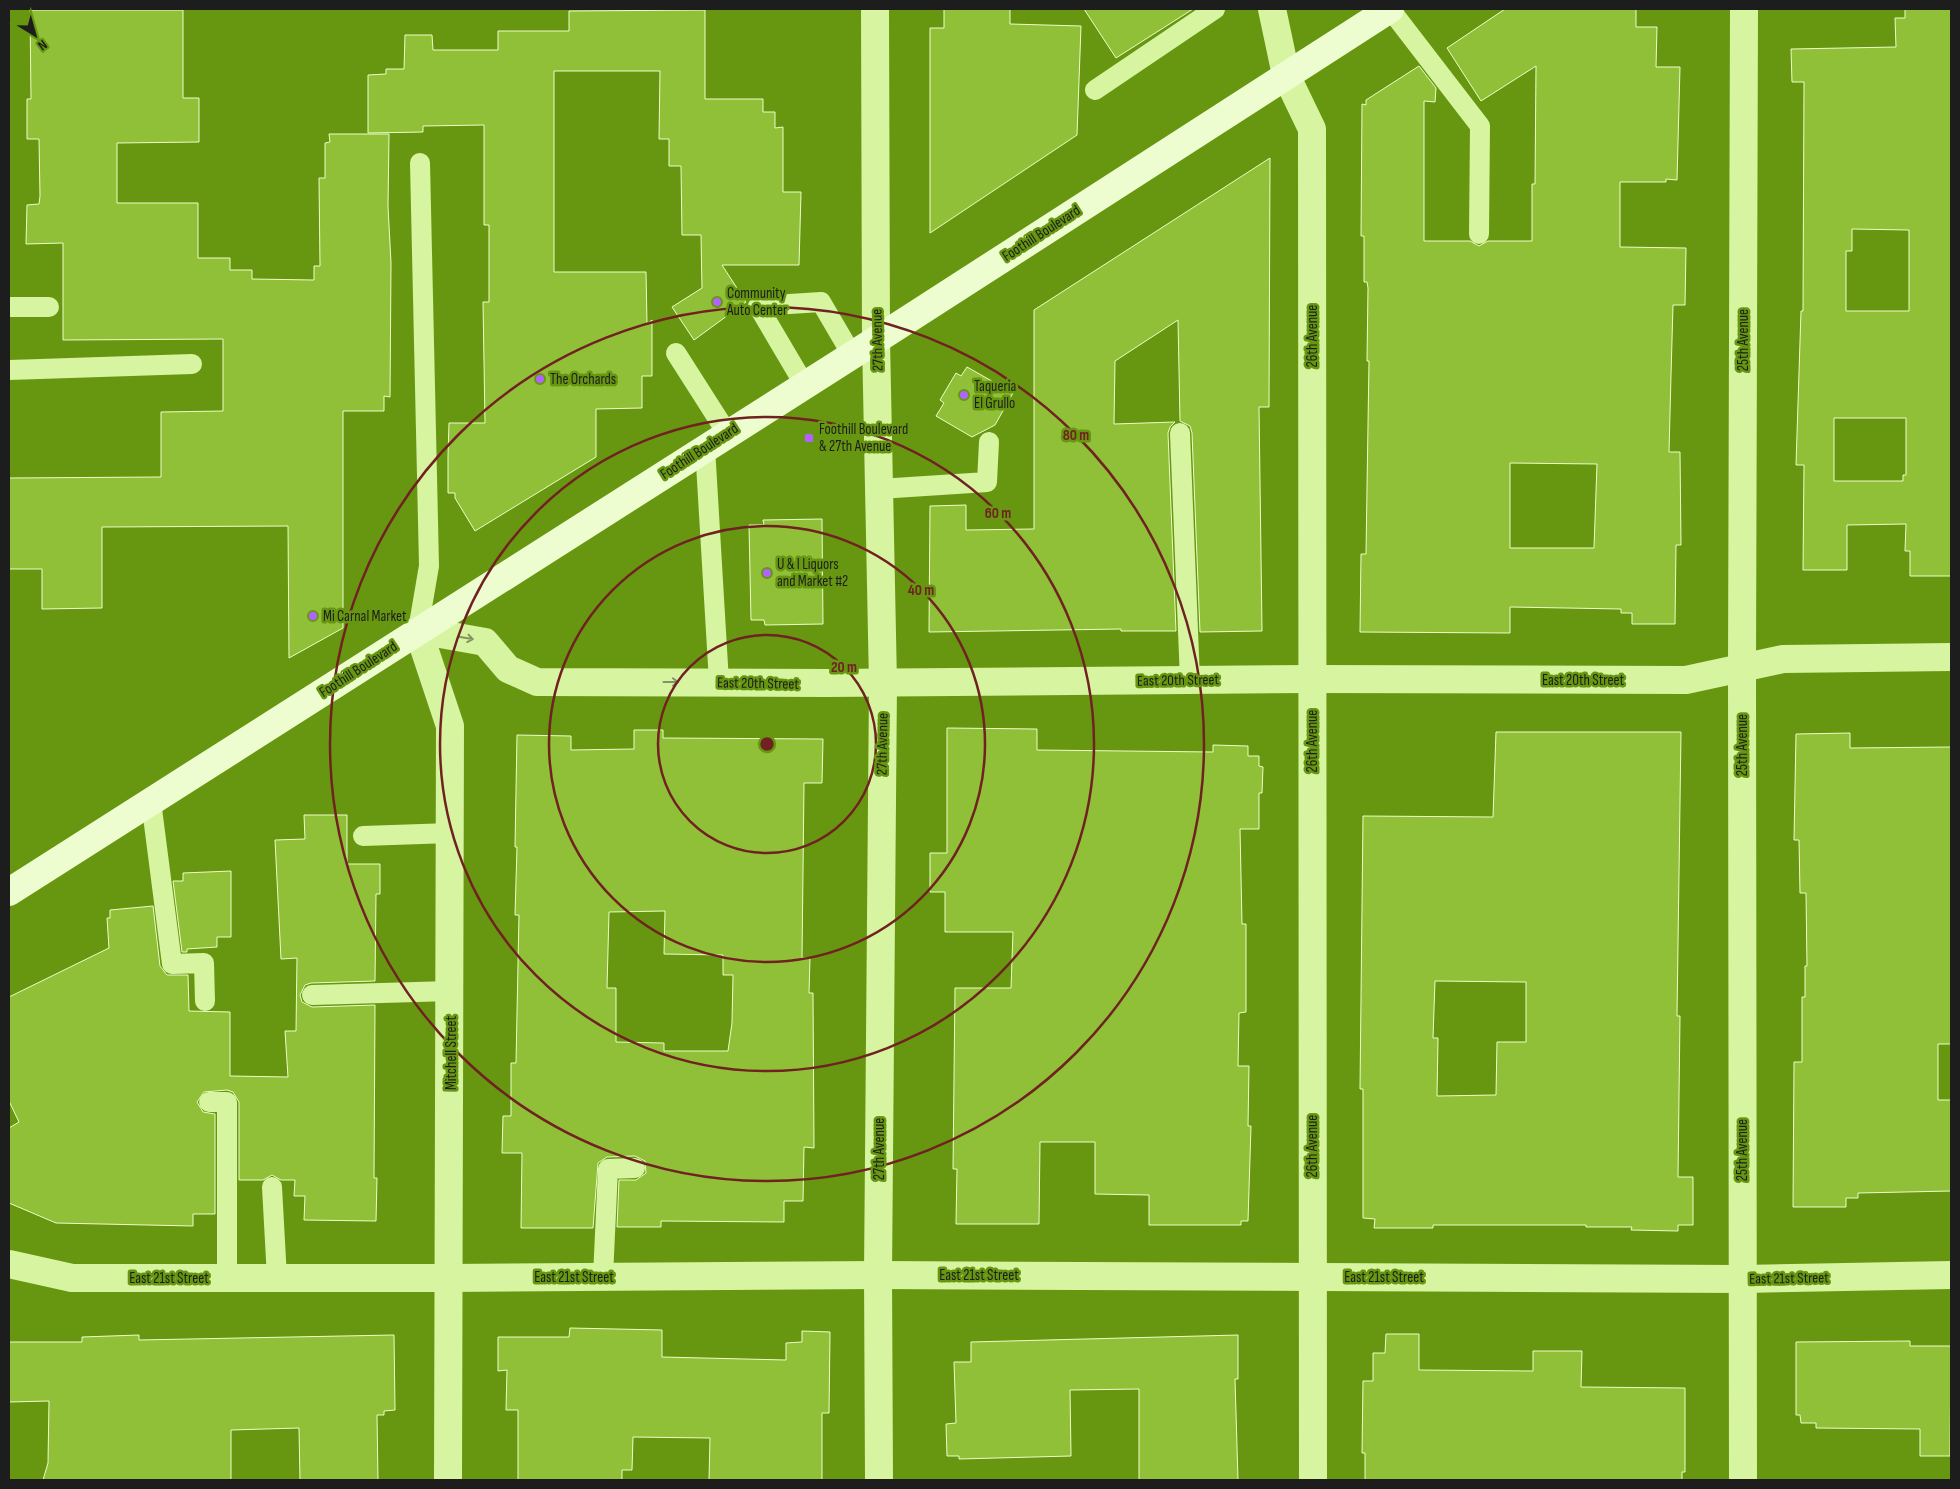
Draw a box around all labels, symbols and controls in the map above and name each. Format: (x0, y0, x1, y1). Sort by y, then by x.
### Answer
north arrow (10, 10, 60, 60)
text: N (34, 36, 51, 54)
street label: Foothill Boulevard (999, 201, 1084, 266)
place label: Community Auto Center (726, 284, 788, 320)
marker: Community Auto Center (711, 296, 723, 308)
street label: 26th Avenue (1303, 305, 1322, 367)
street label: 27th Avenue (867, 309, 888, 371)
street label: 25th Avenue (1734, 309, 1753, 371)
place label: The Orchards (550, 370, 616, 389)
marker: The Orchards (534, 373, 546, 385)
place label: Taqueria El Grullo (974, 377, 1017, 413)
marker: Taqueria El Grullo (958, 389, 970, 401)
street label: Foothill Boulevard (657, 419, 742, 484)
place label: Foothill Boulevard & 27th Avenue (819, 420, 908, 456)
text: 80 m (1063, 426, 1089, 445)
marker: Foothill Boulevard & 27th Avenue (803, 432, 815, 444)
text: 60 m (985, 504, 1011, 523)
place label: U & I Liquors and Market #2 (777, 555, 848, 591)
marker: U & I Liquors and Market #2 (761, 567, 773, 579)
text: 40 m (908, 581, 934, 600)
place label: Mi Carnal Market (323, 607, 407, 626)
marker: Mi Carnal Market (307, 610, 319, 622)
one-way arrow (458, 634, 474, 644)
street label: Foothill Boulevard (316, 637, 401, 702)
text: 20 m (831, 658, 857, 677)
street label: East 20th Street (1137, 670, 1220, 691)
street label: East 20th Street (1542, 671, 1624, 690)
street label: East 20th Street (717, 673, 800, 694)
one-way arrow (662, 677, 678, 687)
street label: 26th Avenue (1303, 710, 1322, 772)
street label: 27th Avenue (872, 713, 893, 775)
street label: 25th Avenue (1733, 714, 1752, 776)
centre of rings (758, 735, 776, 753)
street label: Mitchell Street (442, 1015, 461, 1090)
street label: 26th Avenue (1303, 1115, 1322, 1177)
street label: 27th Avenue (870, 1118, 889, 1180)
street label: 25th Avenue (1733, 1119, 1752, 1181)
street label: East 21st Street (939, 1266, 1019, 1285)
street label: East 21st Street (534, 1268, 614, 1287)
street label: East 21st Street (1344, 1268, 1424, 1287)
street label: East 21st Street (1749, 1268, 1829, 1289)
street label: East 21st Street (129, 1269, 209, 1288)

